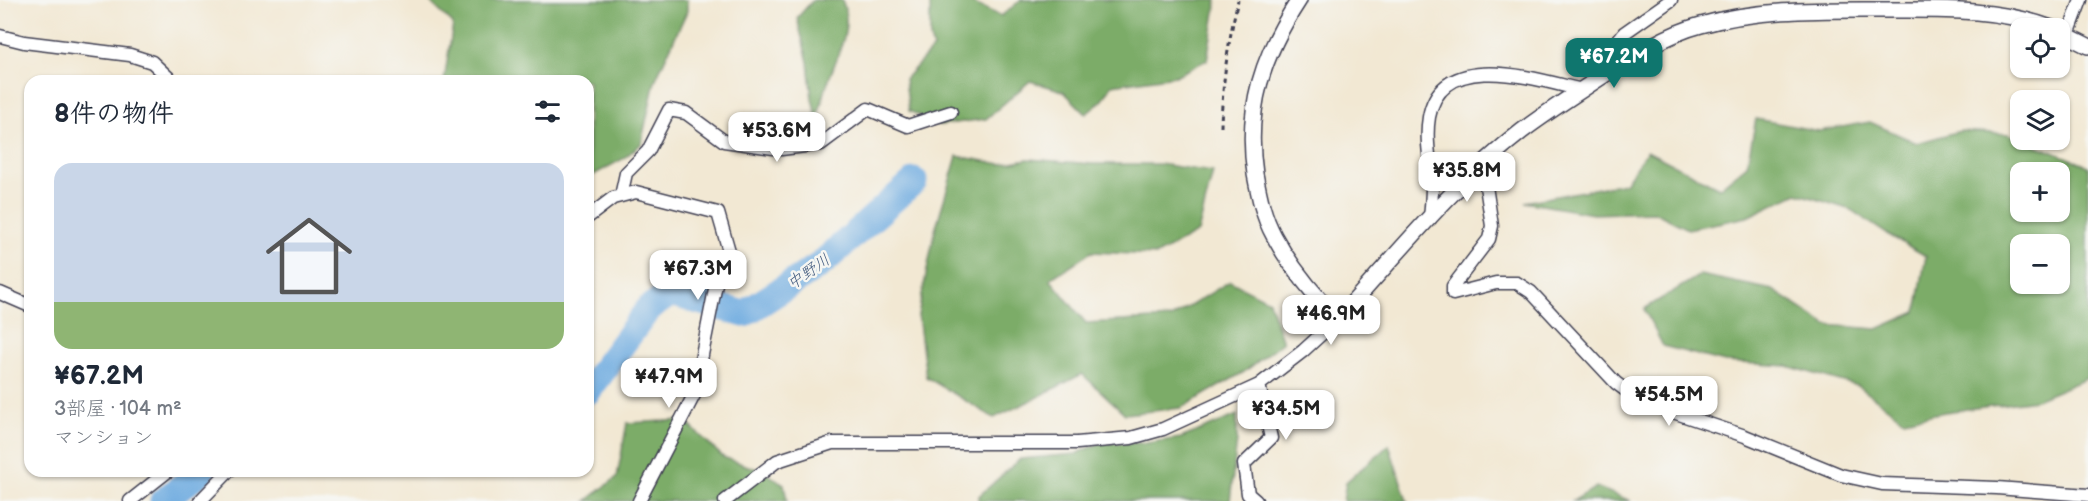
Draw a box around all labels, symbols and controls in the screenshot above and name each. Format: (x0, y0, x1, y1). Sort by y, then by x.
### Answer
map controls (2010, 18, 2070, 294)
button: locate (2010, 18, 2070, 78)
pin: ¥67.2M (1565, 38, 1663, 89)
text: ¥67.2M (1579, 45, 1649, 69)
button: layers (2010, 90, 2070, 150)
icon: filters (531, 95, 564, 128)
text: 8件の物件 (54, 99, 174, 130)
pin: ¥53.6M (728, 112, 826, 163)
text: ¥53.6M (742, 119, 812, 143)
pin: ¥35.8M (1418, 152, 1516, 203)
text: ¥35.8M (1432, 159, 1502, 183)
button: + (2010, 162, 2070, 222)
icon: home (255, 202, 363, 310)
button: − (2010, 234, 2070, 294)
pin: ¥67.3M (649, 250, 747, 301)
water label: 中野川 (784, 251, 834, 294)
text: ¥67.3M (664, 257, 732, 281)
pin: ¥46.9M (1282, 295, 1380, 346)
text: ¥46.9M (1296, 302, 1366, 326)
pin: ¥47.9M (620, 358, 718, 409)
text: ¥67.2M (54, 361, 144, 392)
text: ¥47.9M (635, 365, 703, 389)
pin: ¥54.5M (1620, 376, 1718, 427)
text: ¥54.5M (1635, 383, 1703, 407)
pin: ¥34.5M (1237, 390, 1335, 441)
text: 3部屋 · 104 m² (54, 397, 182, 421)
text: ¥34.5M (1252, 397, 1320, 421)
text: マンション (54, 426, 153, 450)

